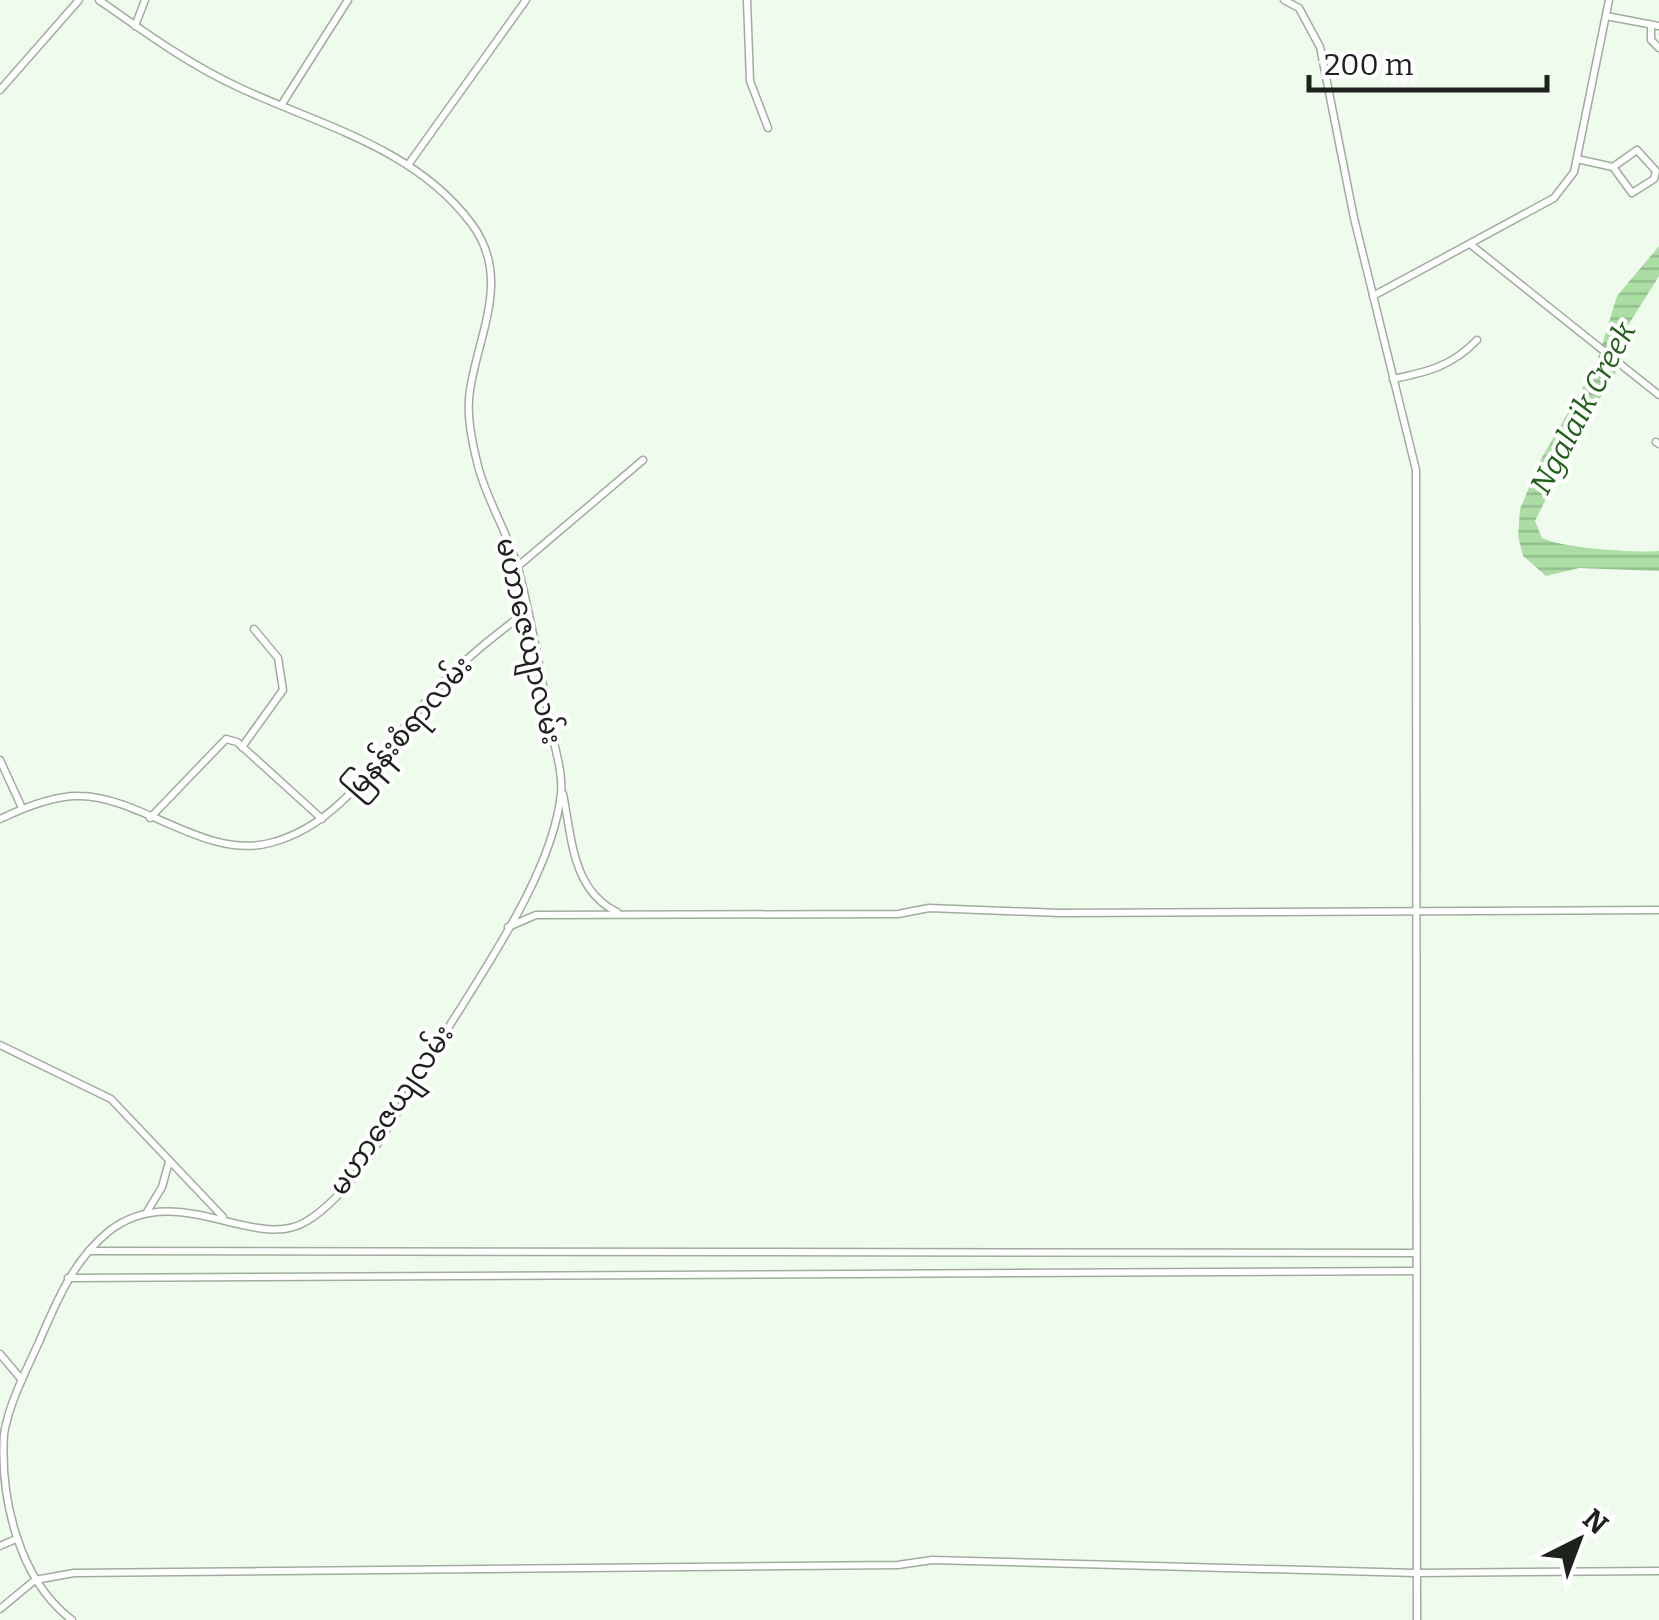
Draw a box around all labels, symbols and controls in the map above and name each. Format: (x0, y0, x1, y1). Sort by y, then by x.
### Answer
scale bar (1309, 30, 1546, 92)
text: 200 m (1324, 47, 1414, 83)
water label: Ngalaik Creek (1523, 315, 1644, 500)
street label: မဟာဇေယျာလမ်း (483, 534, 571, 749)
street label: မြနန်းစံရာလမ်း (336, 648, 483, 809)
street label: မဟာဇေယျလမ်း (320, 1017, 465, 1205)
north arrow (1529, 1490, 1629, 1590)
text: N (1576, 1502, 1614, 1541)

